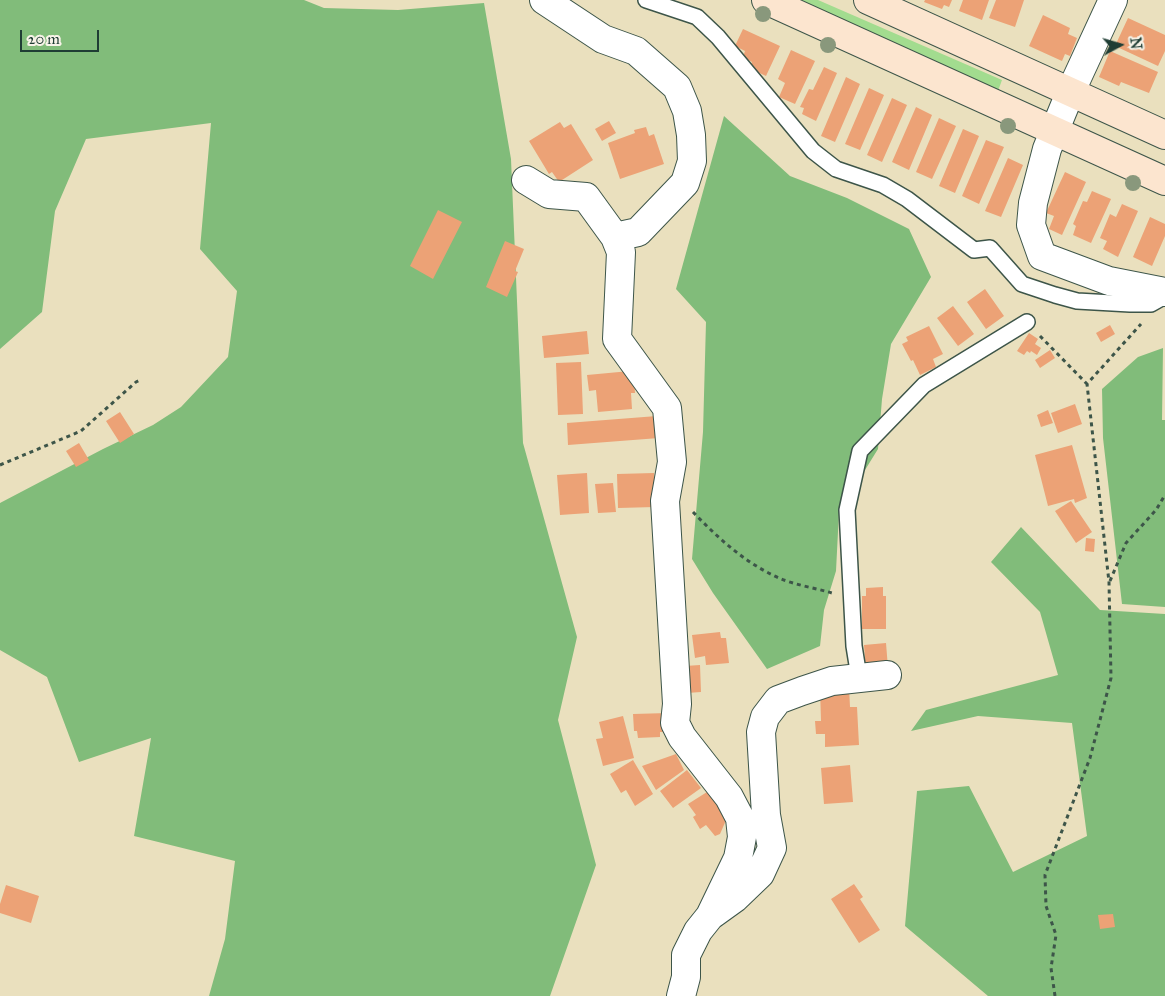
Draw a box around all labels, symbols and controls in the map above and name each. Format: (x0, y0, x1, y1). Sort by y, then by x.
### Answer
scale bar (22, 20, 101, 52)
north arrow (1095, 20, 1145, 70)
text: 20 m (28, 30, 60, 48)
text: N (1126, 37, 1144, 50)

